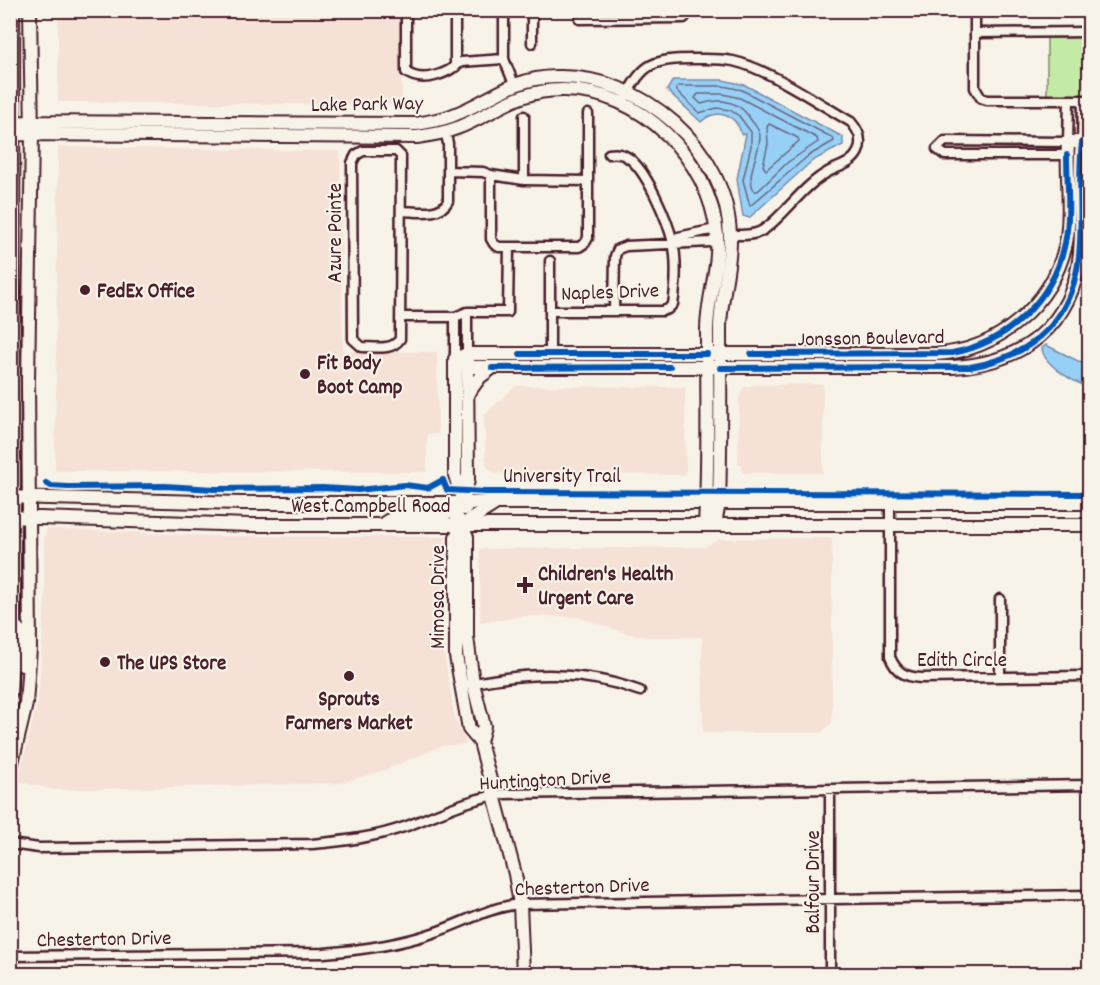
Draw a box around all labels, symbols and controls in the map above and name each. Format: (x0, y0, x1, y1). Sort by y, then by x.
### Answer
street label: Lake Park Way (311, 90, 424, 122)
street label: Azure Pointe (322, 183, 352, 283)
street label: Naples Drive (560, 277, 660, 311)
place label: FedEx Office (97, 278, 195, 308)
marker: FedEx Office (78, 283, 92, 297)
street label: Jonsson Boulevard (797, 324, 945, 356)
place label: Fit Body Boot Camp (317, 350, 403, 404)
marker: Fit Body Boot Camp (298, 367, 312, 381)
street label: University Trail (503, 463, 621, 493)
street label: West Campbell Road (291, 493, 451, 523)
street label: Mimosa Drive (425, 545, 455, 649)
place label: Children's Health Urgent Care (538, 561, 674, 615)
marker: Children's Health Urgent Care (516, 576, 534, 594)
street label: Edith Circle (917, 647, 1007, 677)
place label: The UPS Store (117, 650, 226, 680)
marker: The UPS Store (98, 655, 112, 669)
marker: Sprouts Farmers Market (342, 669, 356, 683)
place label: Sprouts Farmers Market (285, 686, 413, 740)
street label: Huntington Drive (478, 764, 612, 800)
street label: Balfour Drive (800, 830, 830, 934)
street label: Chesterton Drive (514, 872, 650, 906)
street label: Chesterton Drive (36, 925, 172, 957)

